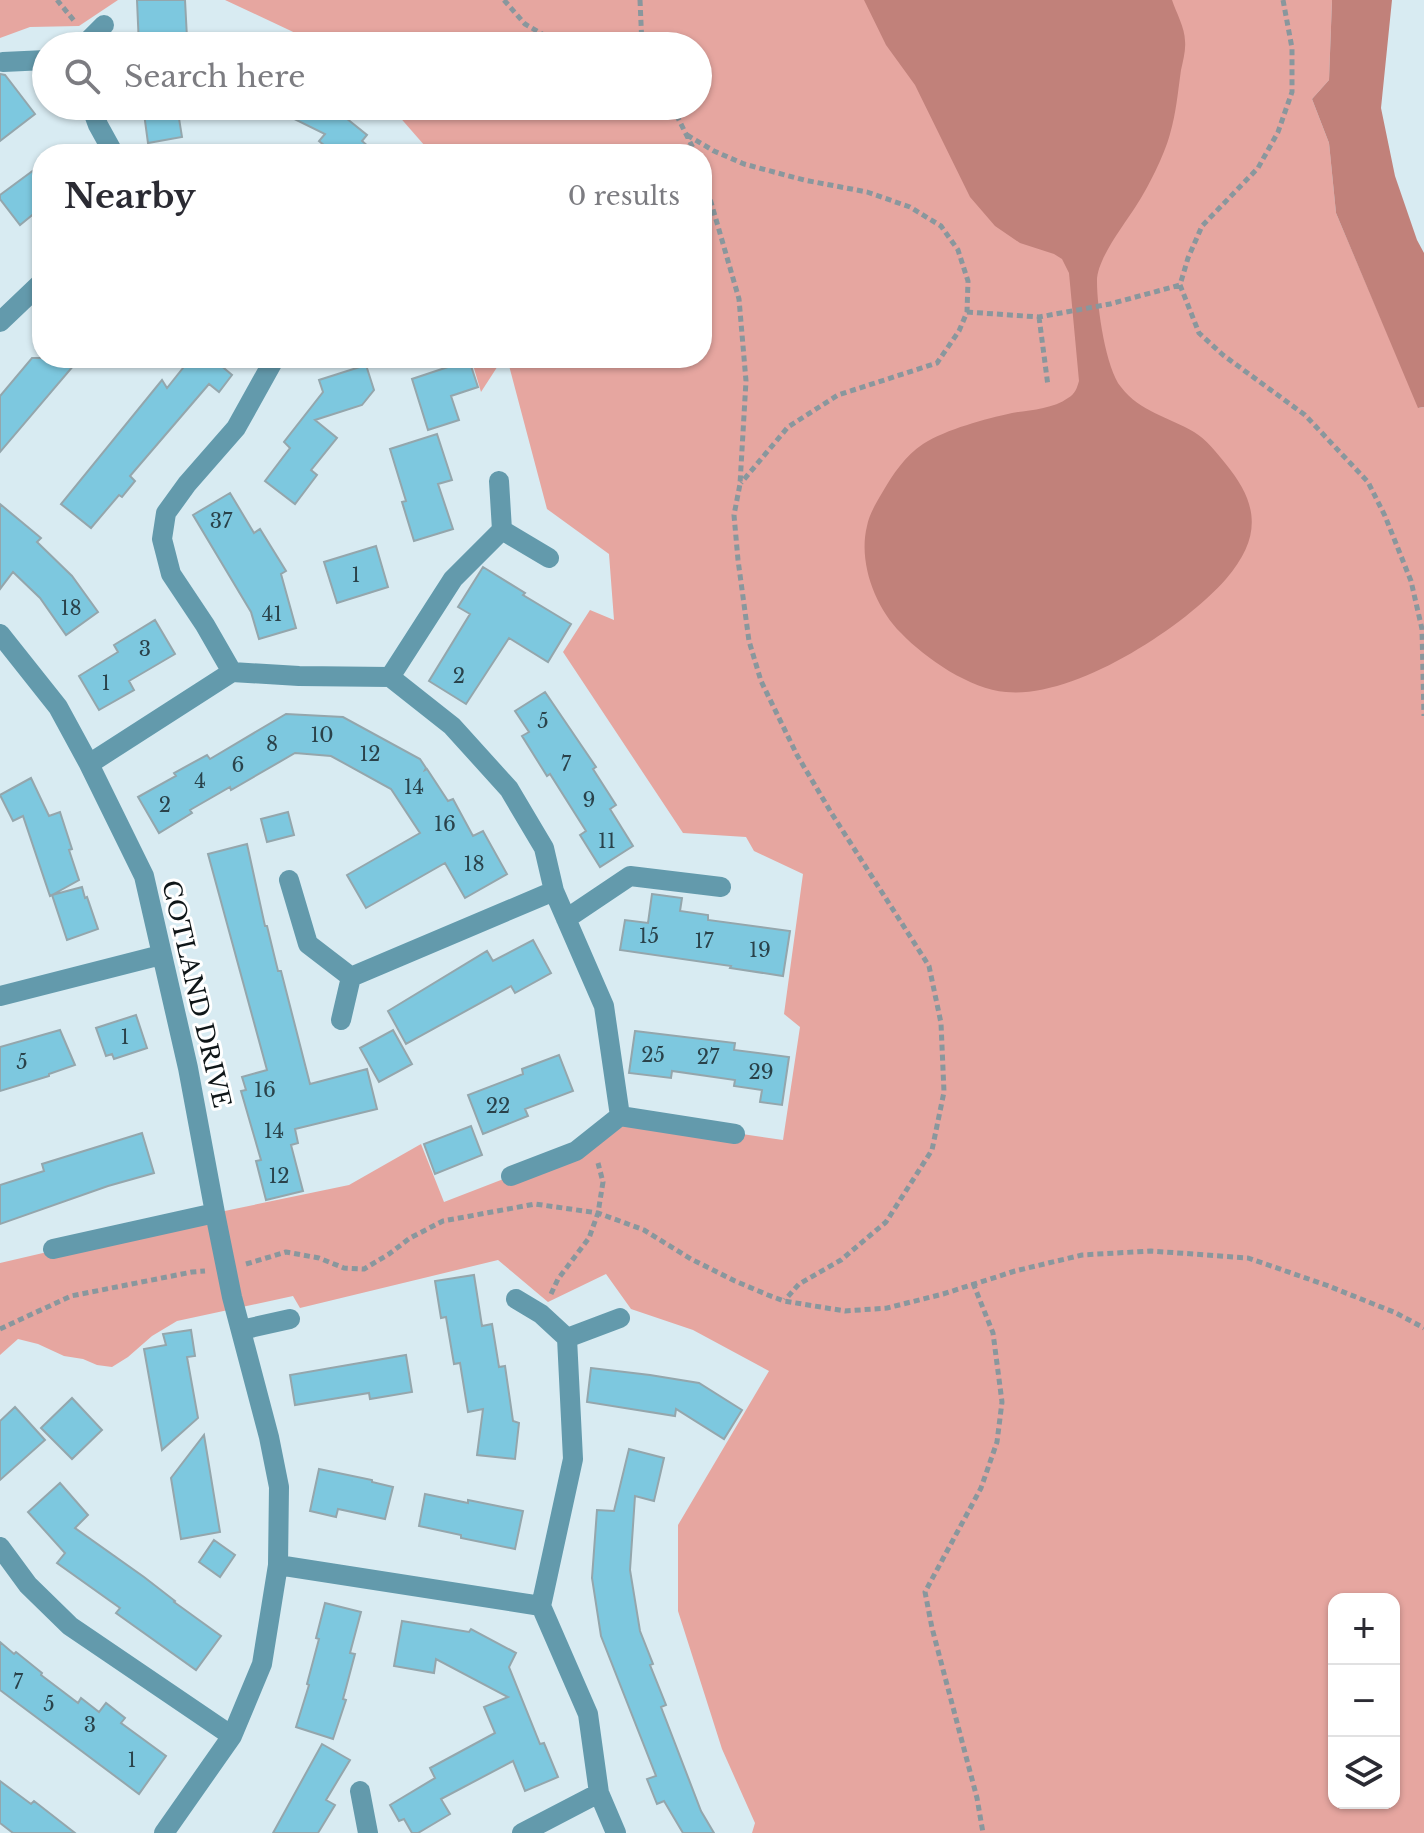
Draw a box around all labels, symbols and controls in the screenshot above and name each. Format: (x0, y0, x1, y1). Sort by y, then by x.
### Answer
search box (32, 32, 712, 120)
icon: search (60, 54, 104, 98)
text: Search here (124, 58, 305, 95)
text: Nearby (64, 175, 196, 217)
text: 0 results (568, 180, 680, 212)
house number: 37 (210, 509, 233, 533)
house number: 1 (352, 563, 360, 587)
house number: 18 (60, 596, 82, 620)
house number: 41 (262, 602, 282, 626)
house number: 3 (139, 637, 151, 661)
house number: 2 (453, 664, 465, 688)
house number: 1 (102, 671, 110, 695)
house number: 5 (537, 709, 549, 733)
house number: 10 (310, 723, 334, 747)
house number: 8 (266, 732, 278, 756)
house number: 12 (359, 742, 381, 766)
house number: 7 (561, 752, 572, 776)
house number: 6 (232, 753, 244, 777)
house number: 4 (194, 769, 206, 793)
house number: 14 (404, 775, 424, 799)
house number: 9 (583, 788, 595, 812)
house number: 2 (159, 793, 171, 817)
house number: 16 (434, 812, 456, 836)
house number: 11 (598, 829, 616, 853)
house number: 18 (463, 852, 485, 876)
street label: COTLAND DRIVE (156, 877, 237, 1111)
house number: 15 (639, 924, 659, 948)
house number: 17 (695, 929, 714, 953)
house number: 19 (749, 938, 771, 962)
house number: 1 (121, 1025, 129, 1049)
house number: 25 (641, 1043, 665, 1067)
house number: 27 (697, 1045, 720, 1069)
house number: 5 (16, 1050, 28, 1074)
house number: 29 (748, 1060, 774, 1084)
house number: 16 (254, 1078, 276, 1102)
house number: 22 (486, 1094, 510, 1118)
house number: 14 (264, 1119, 284, 1143)
house number: 12 (268, 1164, 290, 1188)
map controls (1328, 1593, 1400, 1809)
button: + (1328, 1593, 1400, 1665)
button: − (1328, 1665, 1400, 1737)
house number: 7 (13, 1670, 24, 1694)
house number: 5 (43, 1692, 55, 1716)
house number: 3 (84, 1713, 96, 1737)
button: layers (1328, 1737, 1400, 1809)
house number: 1 (128, 1748, 136, 1772)

